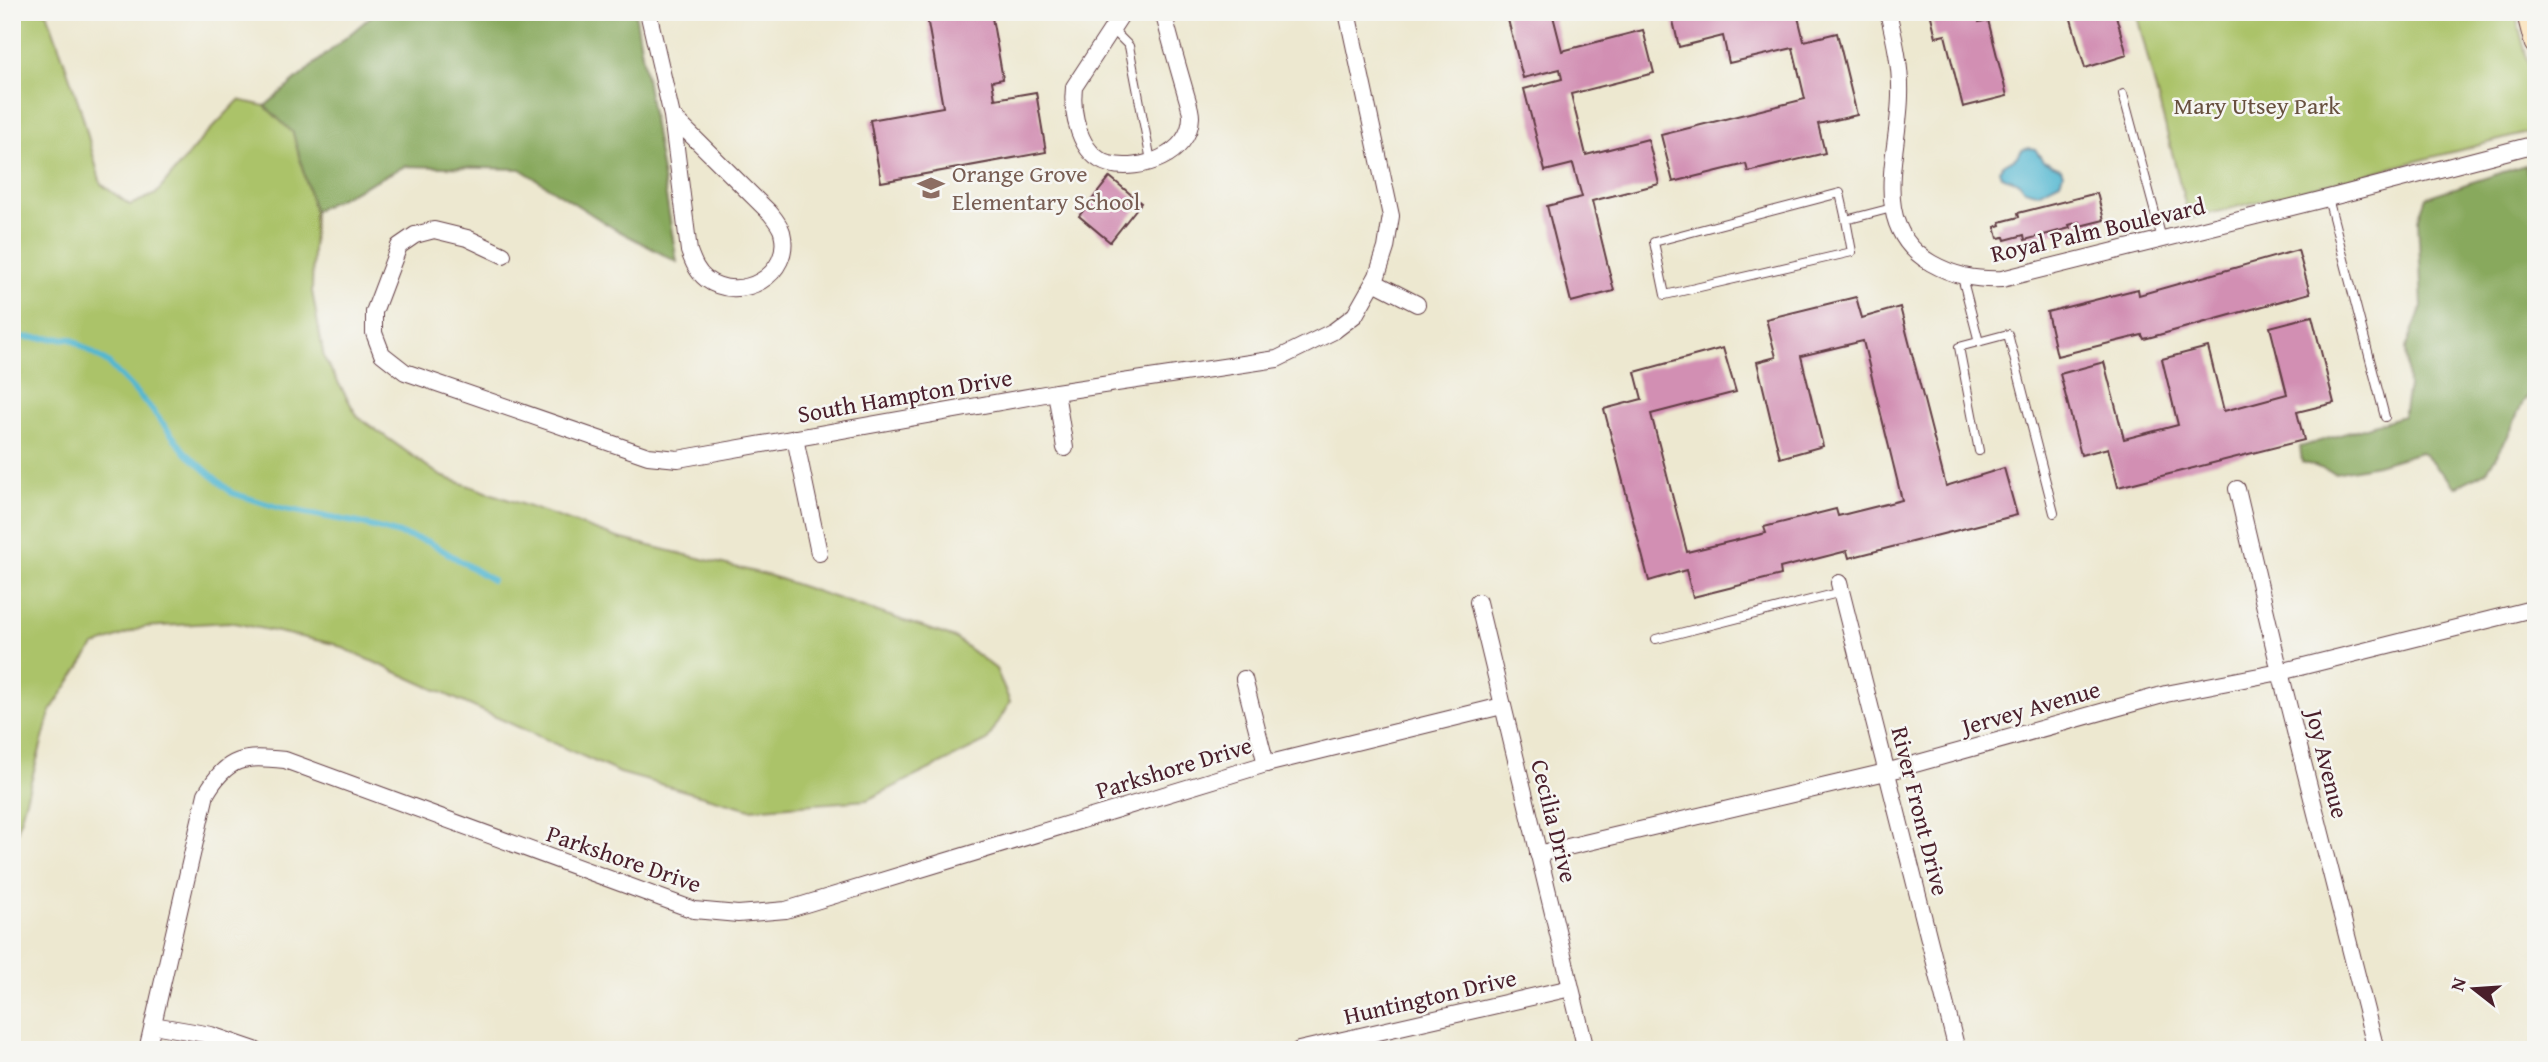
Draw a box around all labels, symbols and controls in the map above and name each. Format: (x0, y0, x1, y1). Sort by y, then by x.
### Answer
park label: Mary Utsey Park (2174, 88, 2341, 123)
place label: Orange Grove Elementary School (952, 156, 1140, 219)
school or university icon: Orange Grove Elementary School (916, 173, 946, 203)
street label: Royal Palm Boulevard (1987, 188, 2209, 271)
street label: South Hampton Drive (795, 359, 1015, 432)
street label: Jervey Avenue (1955, 671, 2104, 745)
street label: Joy Avenue (2296, 703, 2358, 822)
street label: River Front Drive (1883, 723, 1958, 899)
street label: Parkshore Drive (1092, 727, 1256, 808)
street label: Cecilia Drive (1522, 756, 1587, 886)
street label: Parkshore Drive (542, 816, 706, 901)
north arrow (2440, 954, 2510, 1024)
street label: Huntington Drive (1340, 960, 1520, 1033)
text: N (2442, 974, 2473, 994)

